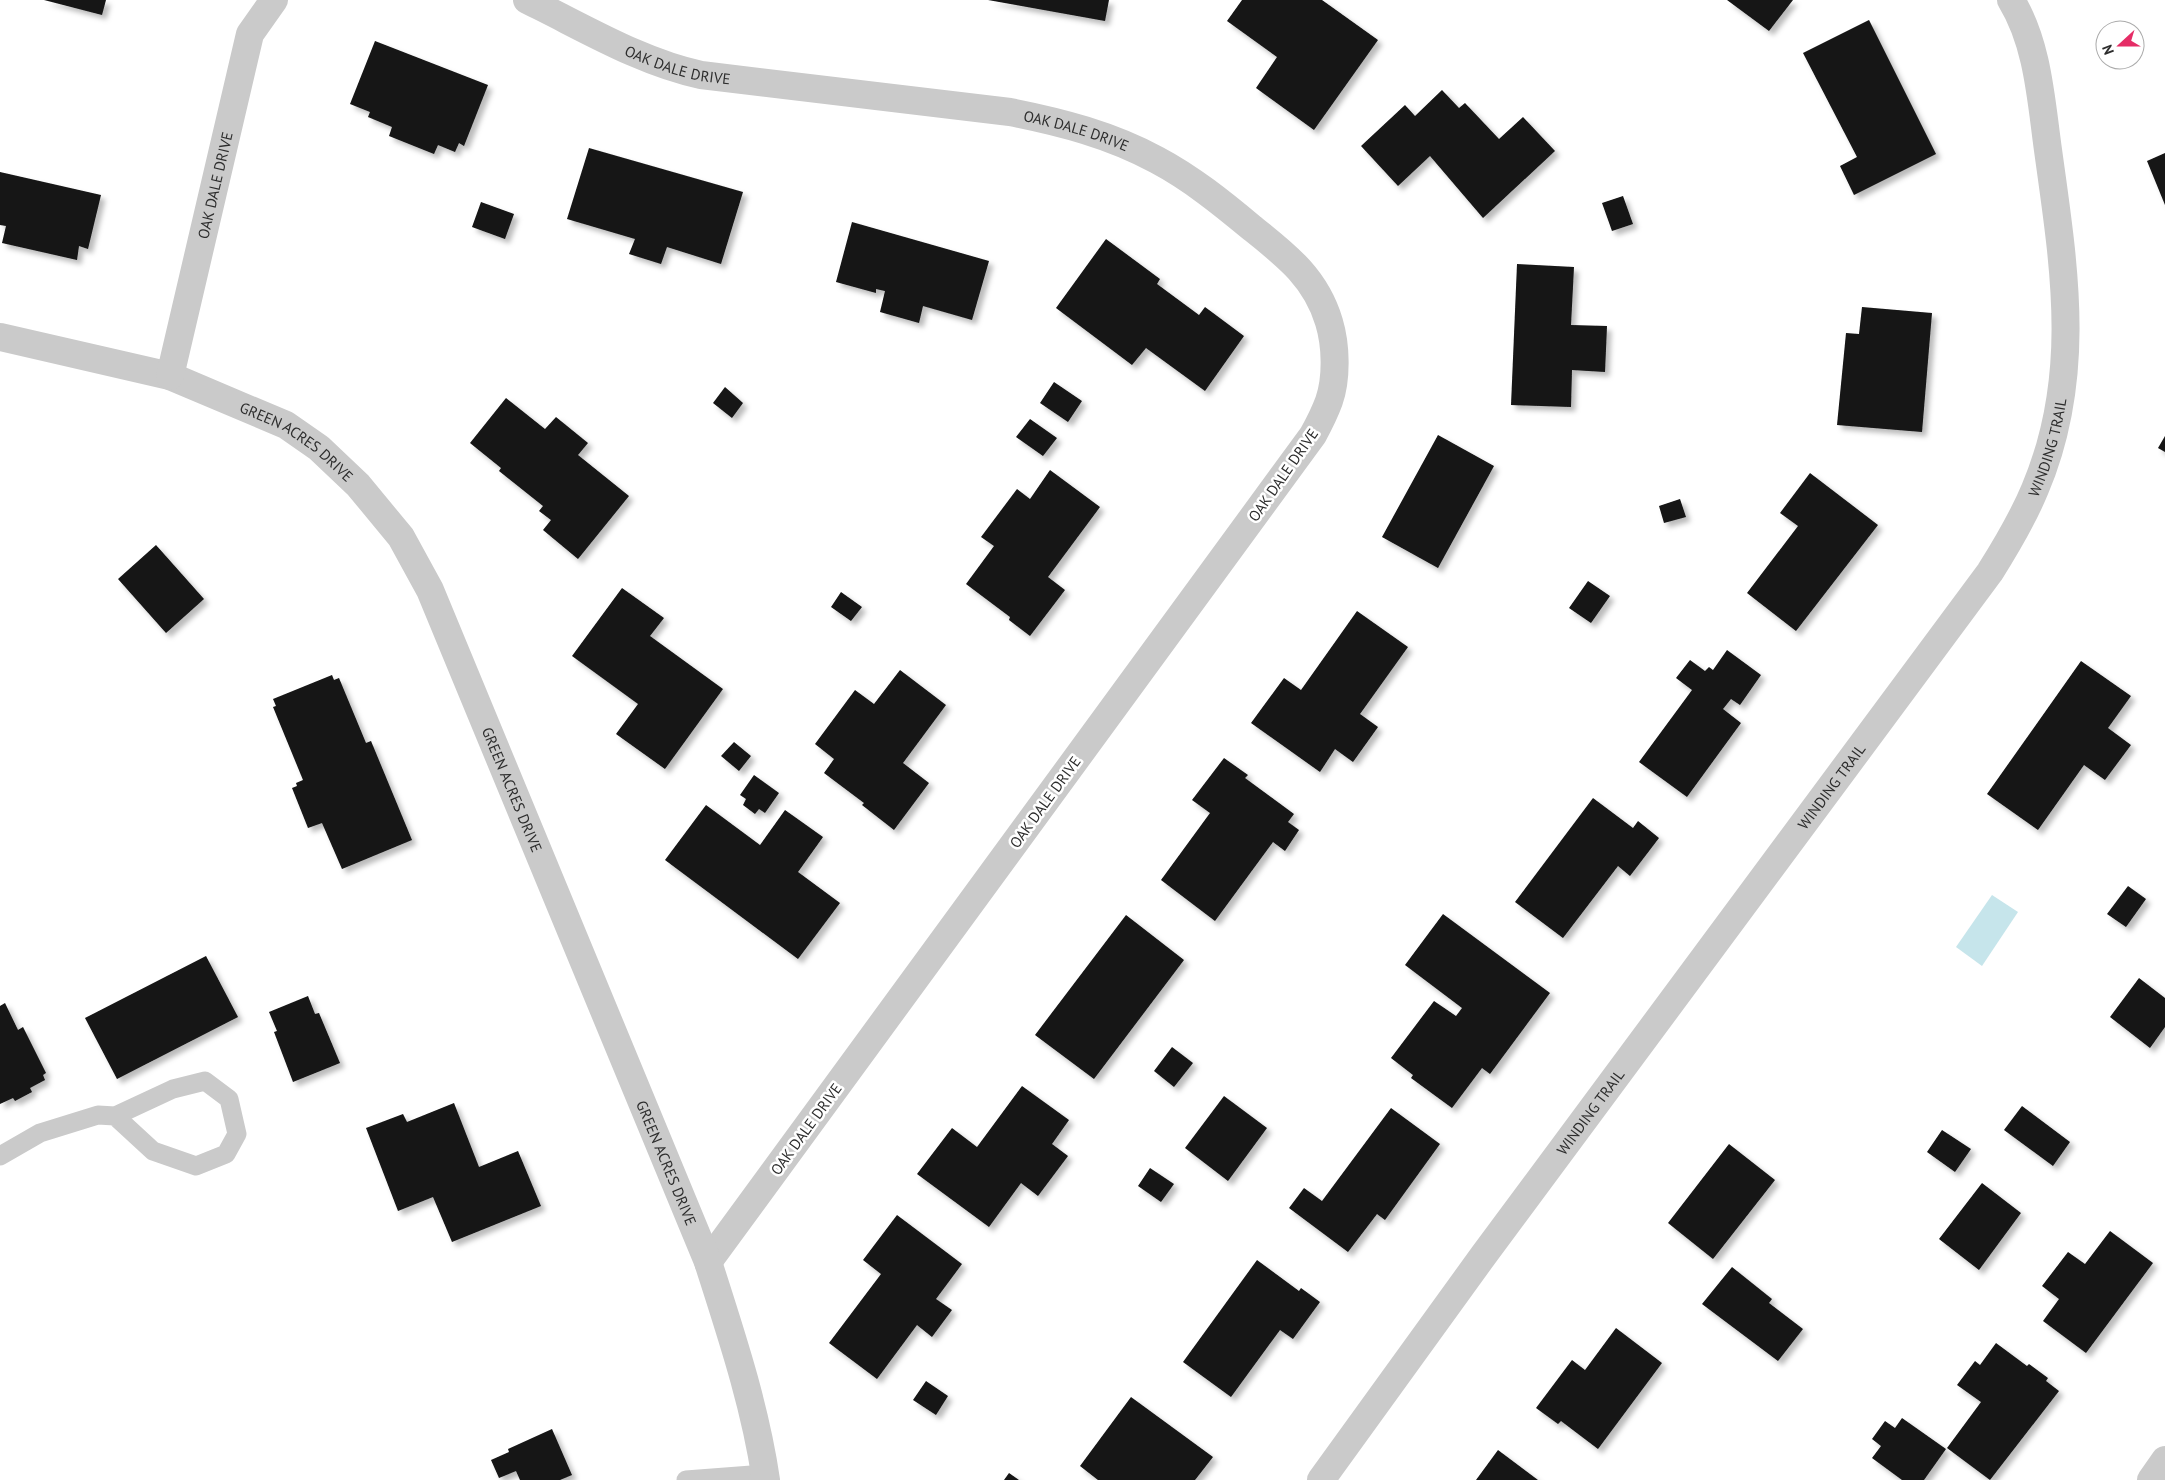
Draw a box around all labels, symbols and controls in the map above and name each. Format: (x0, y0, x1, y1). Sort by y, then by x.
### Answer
north arrow (2095, 20, 2145, 70)
street label: OAK DALE DRIVE (622, 40, 731, 88)
text: N (2098, 42, 2118, 57)
street label: OAK DALE DRIVE (1022, 106, 1132, 155)
street label: OAK DALE DRIVE (193, 130, 236, 240)
street label: GREEN ACRES DRIVE (237, 397, 358, 485)
street label: WINDING TRAIL (2023, 397, 2070, 499)
street label: OAK DALE DRIVE (1244, 425, 1322, 525)
street label: GREEN ACRES DRIVE (478, 724, 547, 855)
street label: WINDING TRAIL (1793, 740, 1869, 833)
street label: OAK DALE DRIVE (1005, 752, 1085, 852)
street label: WINDING TRAIL (1552, 1065, 1628, 1158)
street label: OAK DALE DRIVE (766, 1079, 846, 1179)
street label: GREEN ACRES DRIVE (633, 1097, 701, 1228)

